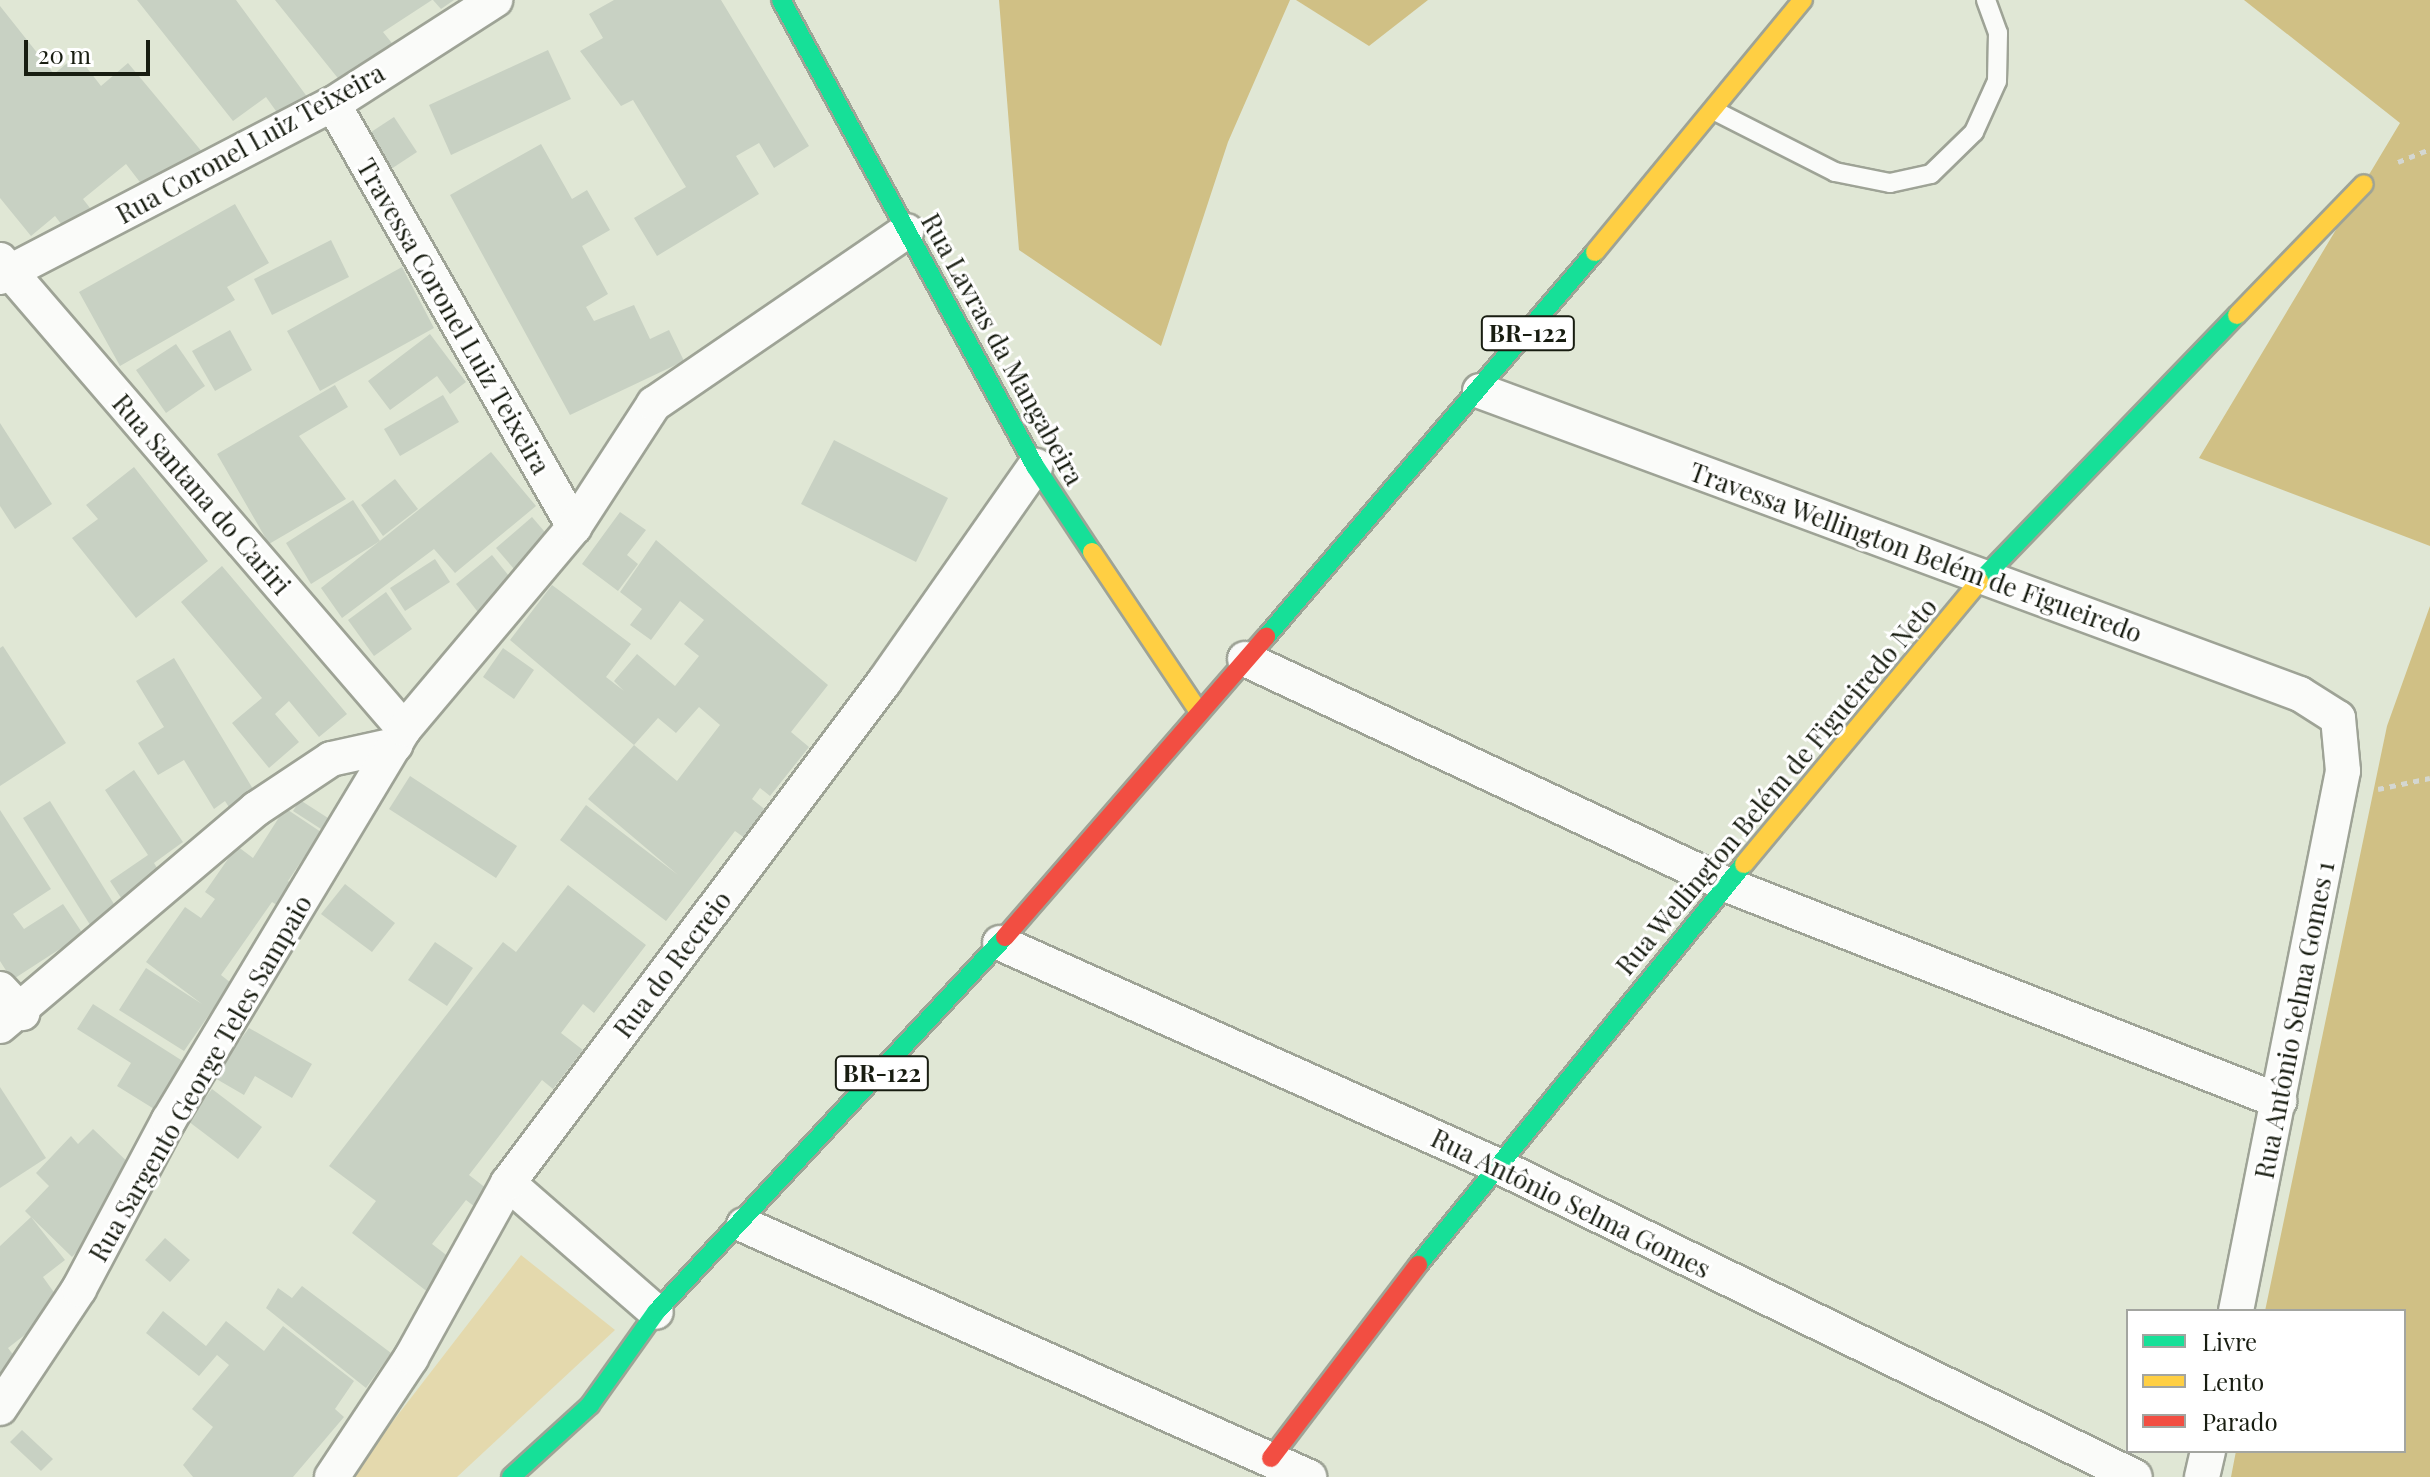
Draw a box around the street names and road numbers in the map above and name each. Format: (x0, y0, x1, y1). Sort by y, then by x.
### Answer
street label: Rua Coronel Luiz Teixeira (110, 56, 390, 230)
street label: Travessa Coronel Luiz Teixeira (351, 152, 557, 480)
street label: Rua Lavras da Mangabeira (915, 207, 1091, 491)
road number: BR-122 (1480, 313, 1576, 353)
street label: Rua Santana do Cariri (106, 387, 298, 601)
street label: Travessa Wellington Belém de Figueiredo (1685, 455, 2147, 649)
street label: Rua Wellington Belém de Figueiredo Neto (1609, 591, 1943, 981)
street label: Rua Antônio Selma Gomes 1 (2248, 858, 2340, 1182)
street label: Rua do Recreio (607, 884, 737, 1044)
street label: Rua Sargento George Teles Sampaio (82, 889, 318, 1267)
road number: BR-122 (834, 1053, 930, 1093)
street label: Rua Antônio Selma Gomes (1426, 1121, 1716, 1285)

